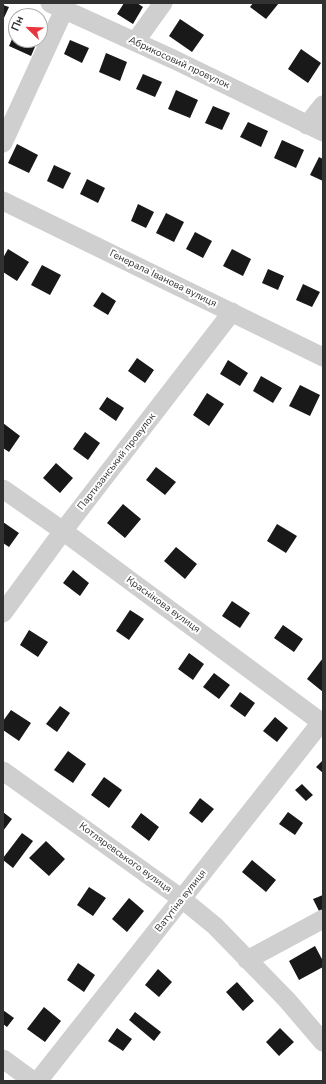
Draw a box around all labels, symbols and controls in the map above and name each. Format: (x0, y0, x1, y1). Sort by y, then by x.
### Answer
north arrow (8, 8, 48, 48)
text: Пн (8, 14, 27, 33)
street label: Абрикосовий провулок (127, 34, 231, 92)
street label: Генерала Іванова вулиця (107, 248, 219, 310)
street label: Партизанський провулок (75, 411, 159, 513)
street label: Краснікова вулиця (124, 574, 202, 636)
street label: Котляревського вулиця (76, 820, 174, 896)
street label: Ватутіна вулиця (153, 867, 209, 935)

